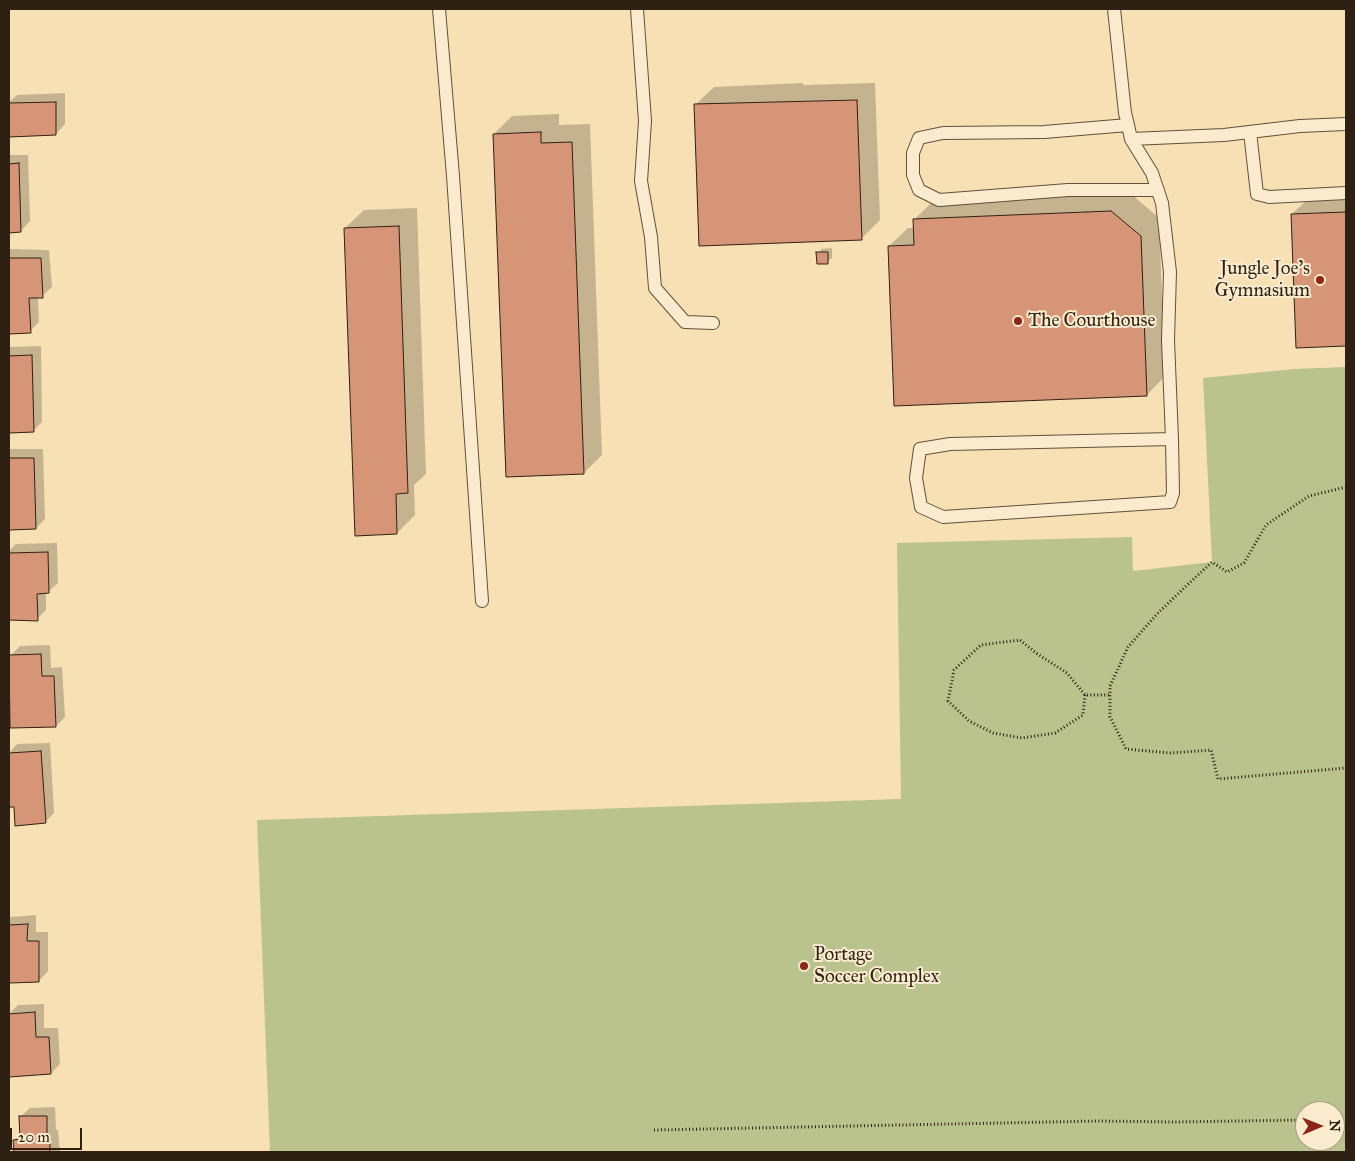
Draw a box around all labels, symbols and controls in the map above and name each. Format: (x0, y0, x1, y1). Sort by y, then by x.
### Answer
place label: Jungle Joe's Gymnasium (1215, 258, 1310, 302)
marker: Jungle Joe's Gymnasium (1314, 274, 1326, 286)
place label: The Courthouse (1028, 310, 1155, 332)
marker: The Courthouse (1012, 315, 1024, 327)
place label: Portage Soccer Complex (814, 944, 939, 988)
marker: Portage Soccer Complex (798, 960, 810, 972)
north arrow (1295, 1101, 1345, 1151)
scale bar (12, 1118, 85, 1150)
text: N (1326, 1120, 1343, 1132)
text: 20 m (18, 1128, 50, 1146)

